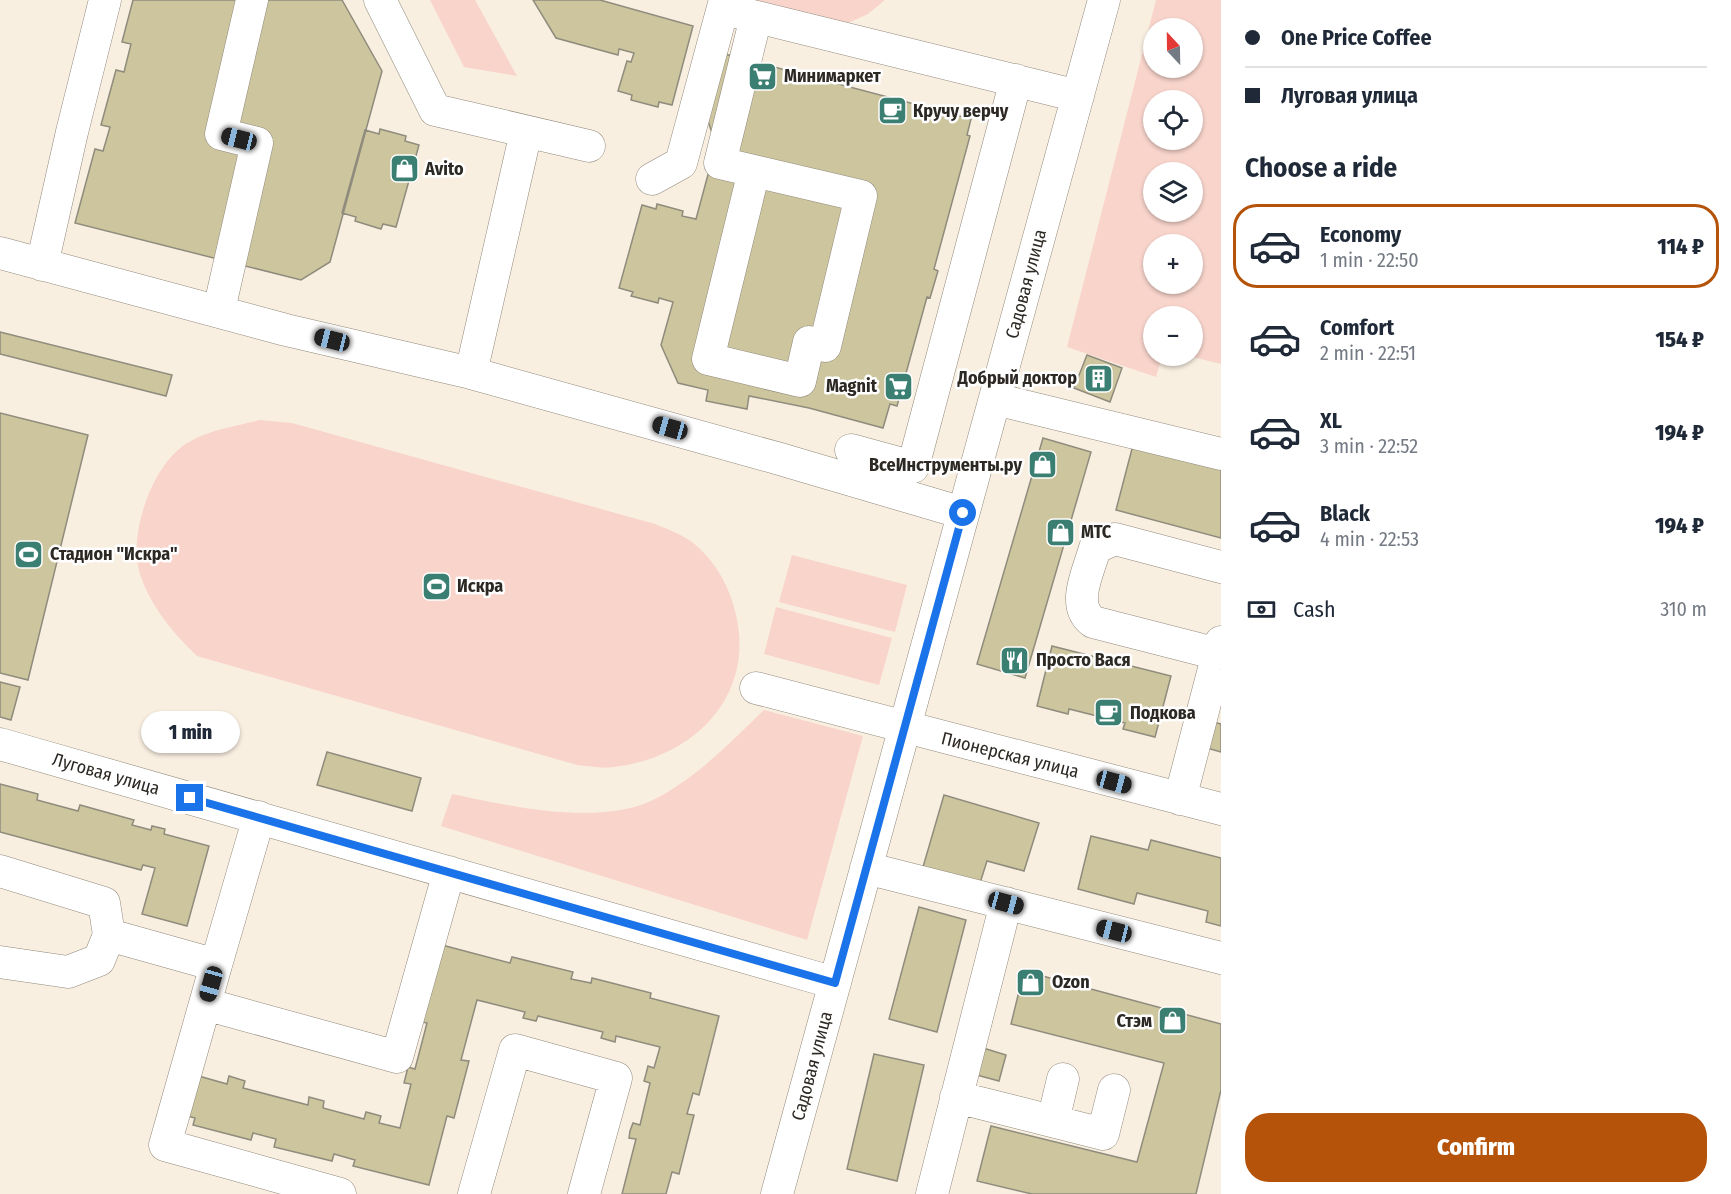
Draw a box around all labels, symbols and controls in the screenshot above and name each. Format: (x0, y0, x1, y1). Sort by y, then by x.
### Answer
north arrow (1143, 18, 1203, 78)
map controls (1143, 18, 1203, 366)
text: One Price Coffee (1281, 24, 1432, 51)
supermarket icon: Минимаркет (747, 60, 779, 92)
place label: Минимаркет (784, 65, 881, 87)
text: Луговая улица (1281, 82, 1418, 109)
button: locate (1143, 90, 1203, 150)
cafe icon: Кручу верчу (876, 95, 908, 127)
place label: Кручу верчу (913, 100, 1009, 122)
car (219, 126, 259, 152)
text: Choose a ride (1245, 152, 1397, 184)
shop icon: Avito (388, 153, 420, 185)
place label: Avito (424, 158, 464, 180)
button: layers (1143, 162, 1203, 222)
icon: car (1248, 219, 1302, 273)
text: Economy (1320, 221, 1401, 248)
street label: Садовая улица (1001, 227, 1051, 341)
text: 114 ₽ (1657, 233, 1704, 260)
button: + (1143, 234, 1203, 294)
text: 1 min · 22:50 (1320, 248, 1419, 272)
button: − (1143, 306, 1203, 366)
icon: car (1248, 312, 1302, 366)
text: Comfort (1320, 314, 1394, 341)
text: 154 ₽ (1655, 326, 1704, 353)
car (312, 327, 352, 353)
text: 2 min · 22:51 (1320, 341, 1416, 365)
building icon: Добрый доктор (1082, 362, 1114, 394)
place label: Добрый доктор (956, 367, 1077, 389)
supermarket icon: Magnit (882, 370, 914, 402)
place label: Magnit (826, 375, 878, 397)
icon: car (1248, 405, 1302, 459)
text: XL (1320, 407, 1342, 434)
car (650, 414, 690, 442)
text: 194 ₽ (1655, 419, 1704, 446)
text: 3 min · 22:52 (1320, 434, 1418, 458)
shop icon: ВсеИнструменты.ру (1027, 449, 1059, 481)
place label: ВсеИнструменты.ру (869, 454, 1022, 476)
icon: car (1248, 498, 1302, 552)
route start (949, 499, 976, 526)
text: Black (1320, 500, 1370, 527)
text: 194 ₽ (1655, 512, 1704, 539)
shop icon: МТС (1044, 516, 1076, 548)
place label: МТС (1081, 521, 1112, 543)
text: 4 min · 22:53 (1320, 527, 1419, 551)
sports icon: Стадион "Искра" (13, 538, 45, 570)
place label: Стадион "Искра" (50, 543, 178, 565)
sports icon: Искра (420, 570, 452, 602)
place label: Искра (457, 575, 503, 597)
icon: cash (1245, 593, 1278, 626)
text: Cash (1293, 596, 1336, 623)
text: 310 m (1660, 597, 1707, 621)
restaurant icon: Просто Вася (999, 644, 1031, 676)
place label: Просто Вася (1036, 649, 1131, 671)
cafe icon: Подкова (1093, 697, 1125, 729)
place label: Подкова (1130, 702, 1196, 724)
callout: 1 min (140, 711, 240, 753)
text: 1 min (169, 720, 212, 744)
street label: Пионерская улица (939, 727, 1081, 783)
street label: Луговая улица (50, 748, 162, 800)
car (1094, 769, 1134, 795)
route end (176, 784, 203, 811)
car (986, 890, 1026, 916)
car (1094, 918, 1134, 944)
car (197, 964, 225, 1004)
shop icon: Ozon (1015, 966, 1047, 998)
place label: Ozon (1052, 971, 1090, 993)
shop icon: Стэм (1157, 1005, 1189, 1037)
street label: Садовая улица (787, 1009, 837, 1123)
place label: Стэм (1117, 1010, 1152, 1032)
button: Confirm (1245, 1113, 1707, 1182)

